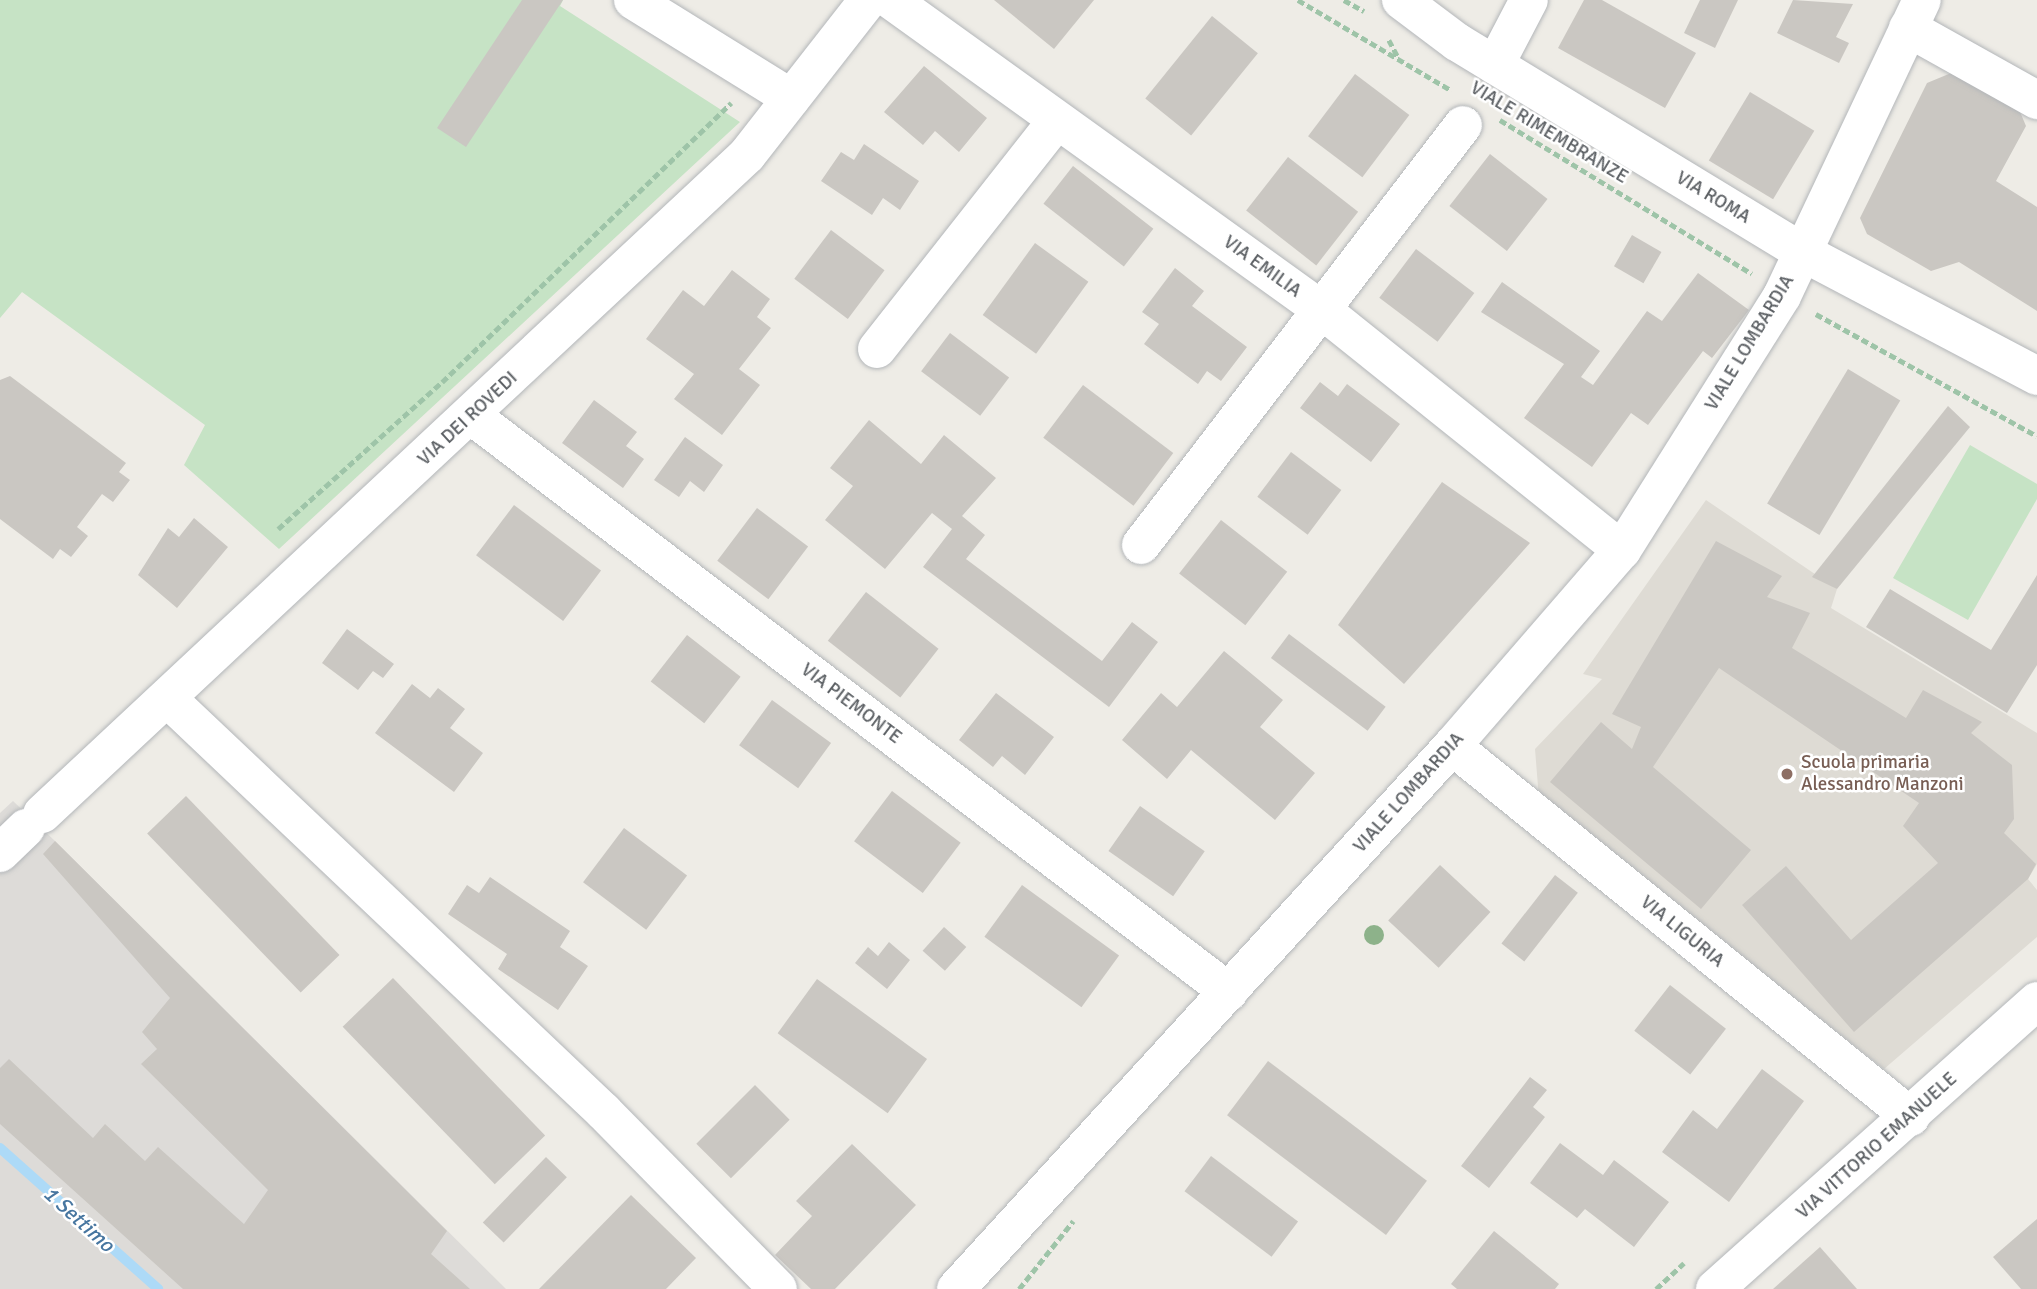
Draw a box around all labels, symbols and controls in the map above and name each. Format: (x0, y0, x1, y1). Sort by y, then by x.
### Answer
street label: VIALE RIMEMBRANZE (1466, 77, 1632, 189)
street label: VIA ROMA (1672, 167, 1754, 229)
street label: VIA EMILIA (1219, 231, 1305, 303)
street label: VIALE LOMBARDIA (1701, 271, 1799, 415)
street label: VIA DEI ROVEDI (413, 367, 523, 471)
street label: VIA PIEMONTE (796, 659, 906, 749)
street label: VIALE LOMBARDIA (1349, 728, 1469, 858)
place label: Scuola primaria Alessandro Manzoni (1801, 752, 1964, 796)
marker: Scuola primaria Alessandro Manzoni (1779, 766, 1795, 782)
street label: VIA LIGURIA (1636, 891, 1728, 973)
street label: VIA VITTORIO EMANUELE (1792, 1068, 1962, 1224)
water label: 1 Settimo (38, 1181, 120, 1257)

